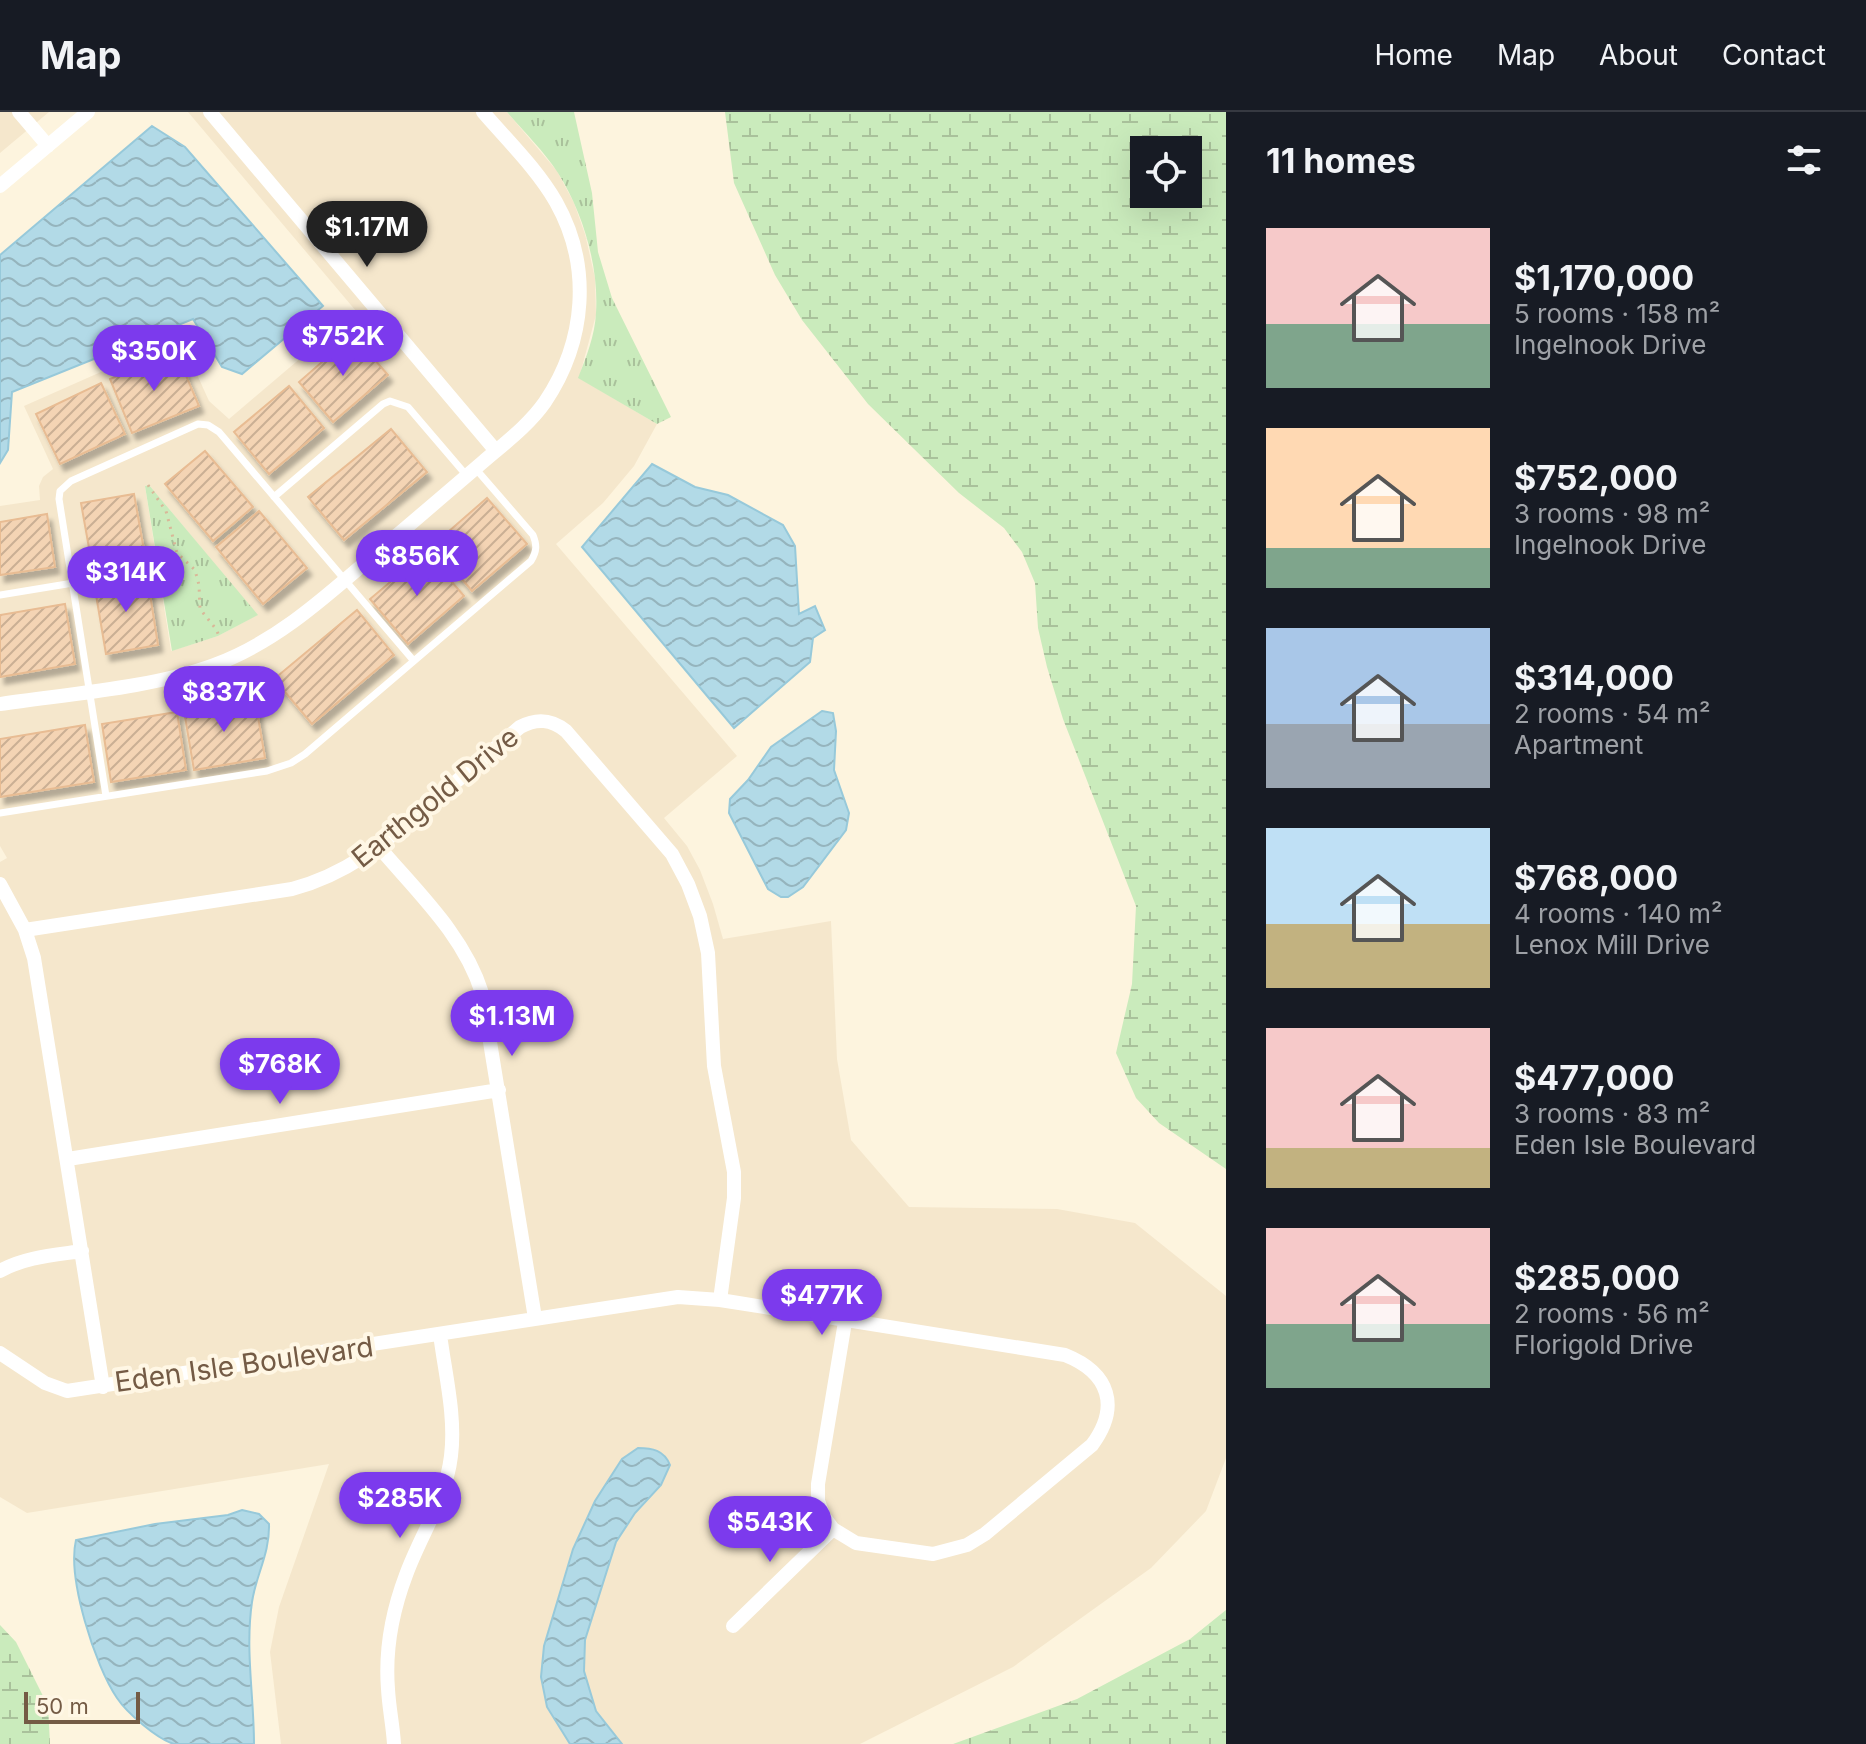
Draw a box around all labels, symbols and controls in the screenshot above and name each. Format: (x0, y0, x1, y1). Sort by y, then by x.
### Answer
text: Map (40, 32, 121, 78)
text: Home (1374, 38, 1453, 72)
text: Map (1497, 38, 1555, 72)
text: About (1599, 38, 1678, 72)
text: Contact (1722, 38, 1826, 72)
map controls (1130, 136, 1202, 208)
button: locate (1130, 136, 1202, 208)
icon: filters (1782, 138, 1826, 182)
text: 11 homes (1266, 140, 1416, 181)
pin: $1.17M (302, 201, 432, 269)
text: $1.17M (324, 211, 410, 242)
text: $1,170,000 (1514, 257, 1694, 298)
icon: home (1330, 260, 1426, 356)
text: 5 rooms · 158 m² (1514, 298, 1720, 329)
pin: $752K (287, 310, 399, 378)
text: $752K (301, 320, 385, 351)
pin: $350K (98, 325, 210, 393)
text: Ingelnook Drive (1514, 329, 1706, 360)
text: $350K (111, 335, 197, 366)
text: $752,000 (1514, 457, 1678, 498)
icon: home (1330, 460, 1426, 556)
text: 3 rooms · 98 m² (1514, 498, 1710, 529)
text: Ingelnook Drive (1514, 529, 1706, 560)
pin: $856K (361, 530, 473, 598)
text: $856K (374, 540, 460, 571)
pin: $314K (70, 546, 182, 614)
text: $314K (85, 556, 167, 587)
text: $314,000 (1514, 657, 1674, 698)
icon: home (1330, 660, 1426, 756)
pin: $837K (168, 666, 280, 734)
text: $837K (182, 676, 266, 707)
text: 2 rooms · 54 m² (1514, 698, 1711, 729)
street label: Earthgold Drive (345, 719, 525, 875)
text: Apartment (1514, 729, 1643, 760)
text: $768,000 (1514, 857, 1678, 898)
icon: home (1330, 860, 1426, 956)
text: 4 rooms · 140 m² (1514, 898, 1723, 929)
text: Lenox Mill Drive (1514, 929, 1710, 960)
pin: $1.13M (447, 990, 577, 1058)
text: $1.13M (469, 1000, 555, 1031)
pin: $768K (224, 1038, 336, 1106)
text: $768K (238, 1048, 322, 1079)
text: $477,000 (1514, 1057, 1674, 1098)
icon: home (1330, 1060, 1426, 1156)
text: 3 rooms · 83 m² (1514, 1098, 1710, 1129)
text: Eden Isle Boulevard (1514, 1129, 1756, 1160)
text: $285,000 (1514, 1257, 1680, 1298)
icon: home (1330, 1260, 1426, 1356)
pin: $477K (766, 1269, 878, 1337)
text: $477K (780, 1279, 864, 1310)
text: 2 rooms · 56 m² (1514, 1298, 1710, 1329)
street label: Eden Isle Boulevard (113, 1329, 375, 1399)
text: Florigold Drive (1514, 1329, 1693, 1360)
pin: $285K (344, 1472, 456, 1540)
text: $285K (357, 1482, 443, 1513)
pin: $543K (714, 1496, 826, 1564)
text: $543K (727, 1506, 813, 1537)
scale bar (24, 1688, 140, 1724)
text: 50 m (36, 1693, 89, 1719)

